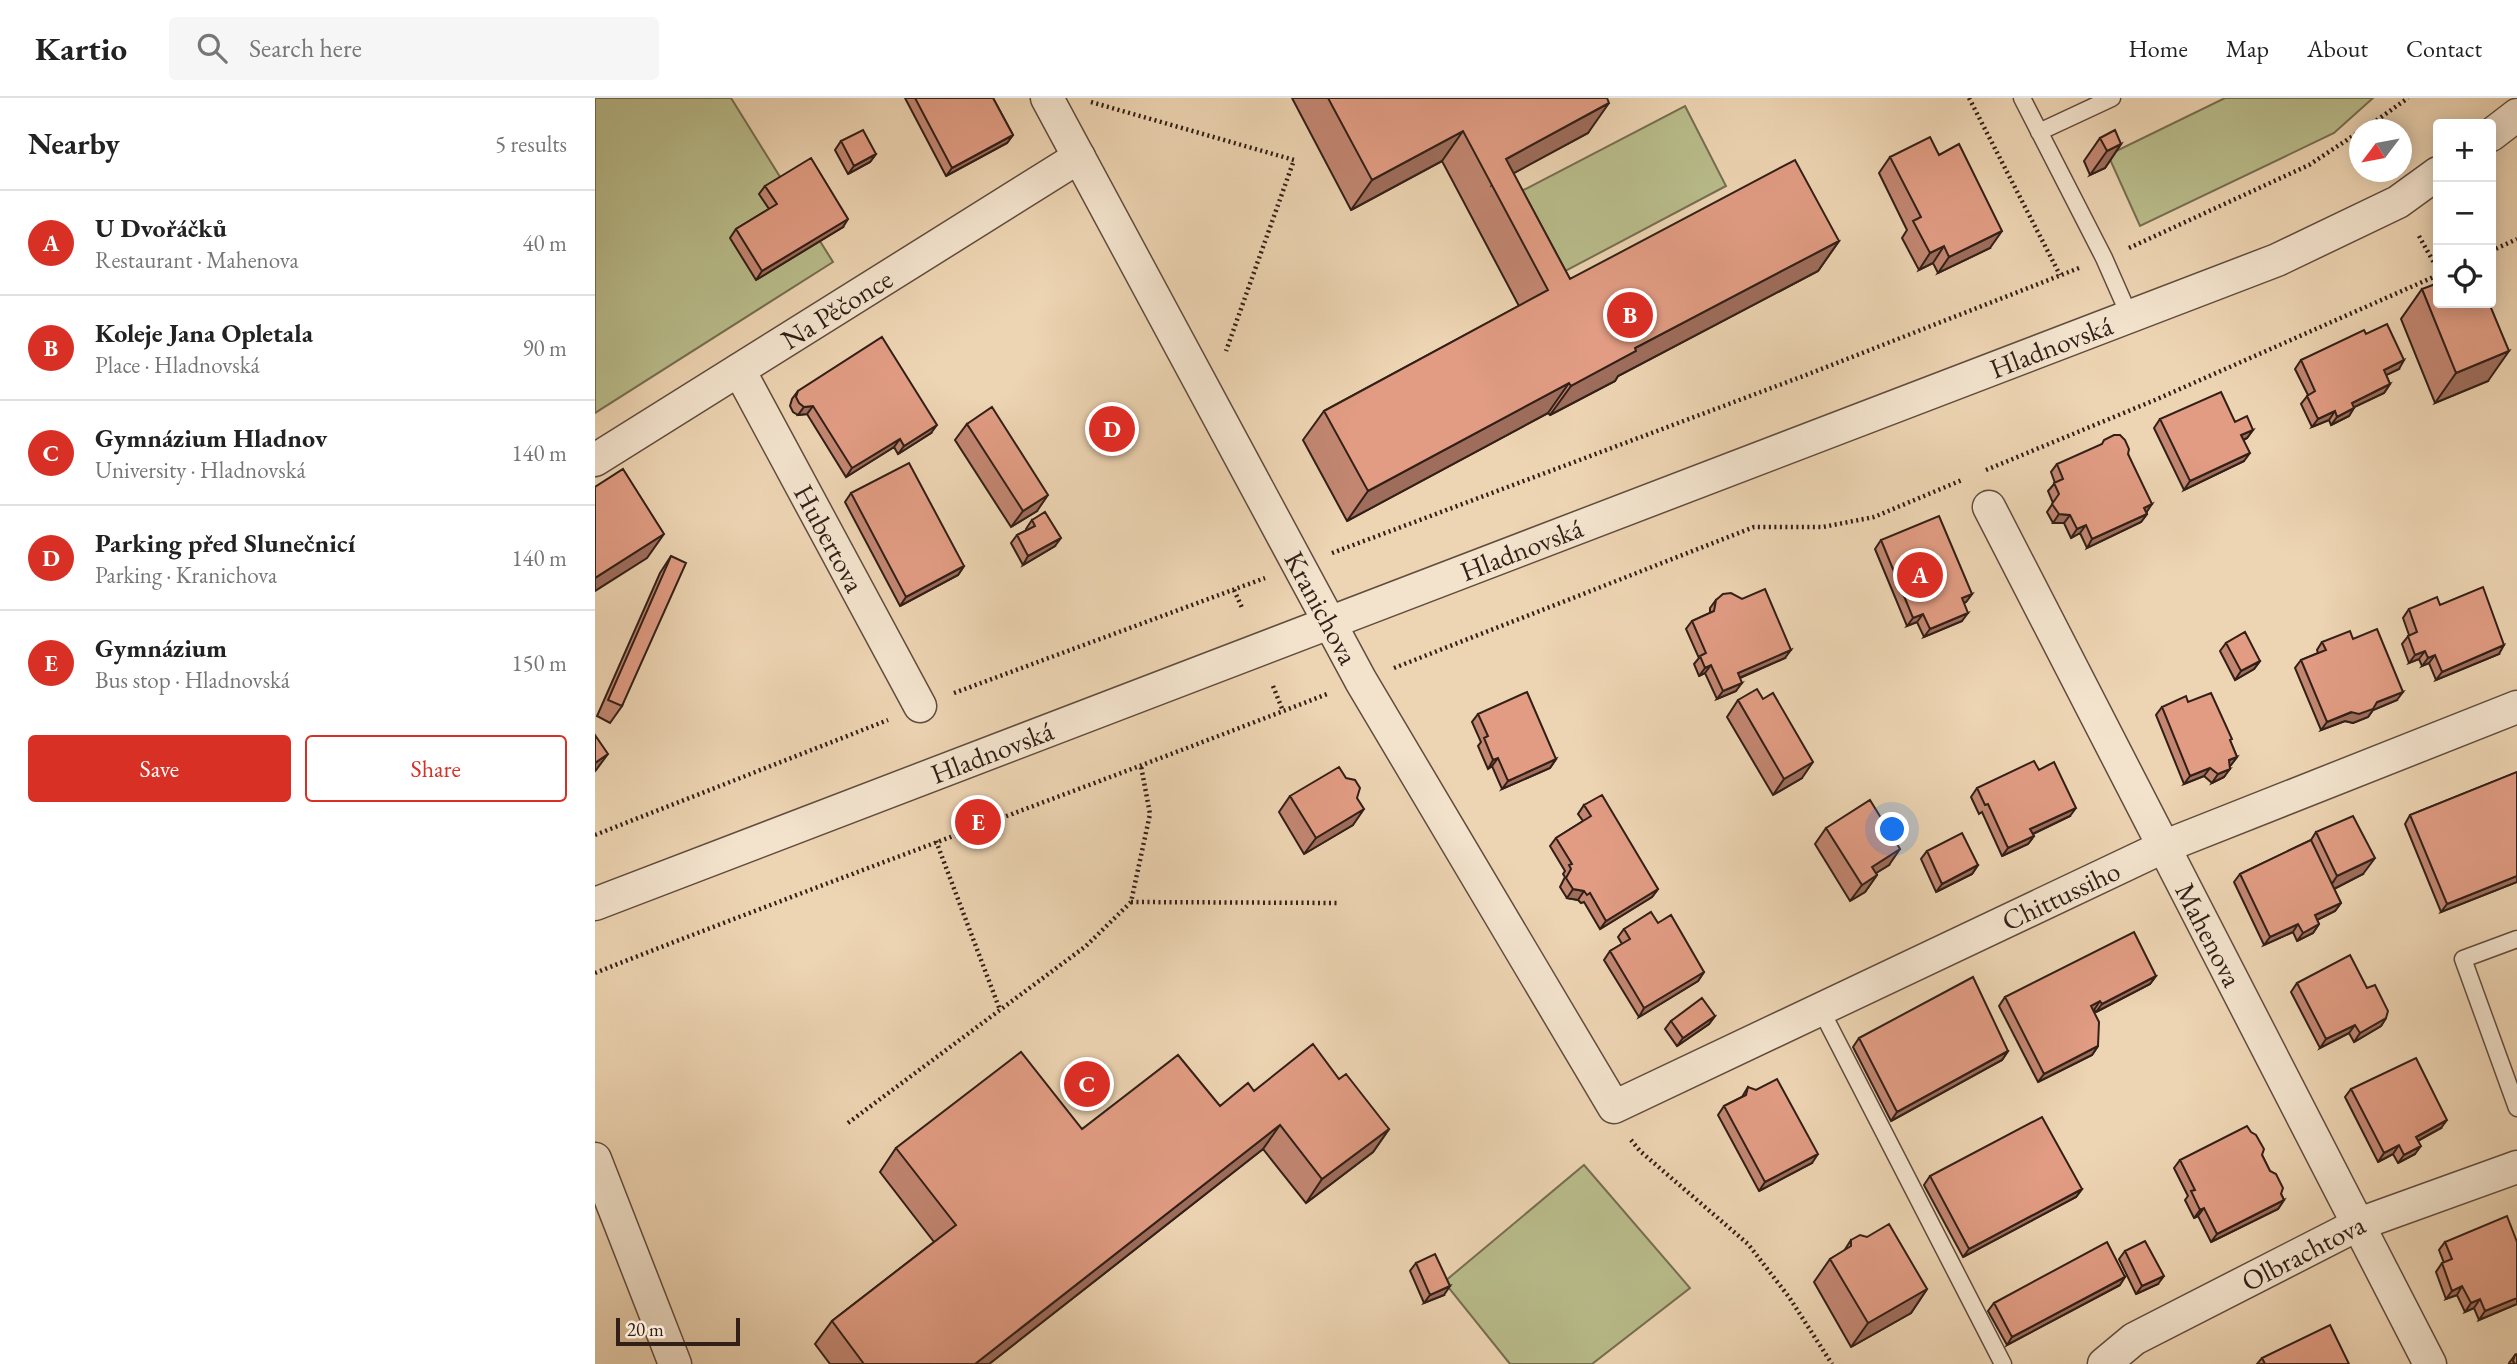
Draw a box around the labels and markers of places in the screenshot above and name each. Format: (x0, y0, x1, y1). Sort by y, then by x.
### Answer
pin: B (1607, 289, 1653, 341)
pin: D (1089, 403, 1135, 455)
pin: A (1897, 549, 1943, 601)
pin: E (955, 796, 1001, 848)
pin: C (1064, 1058, 1110, 1110)

